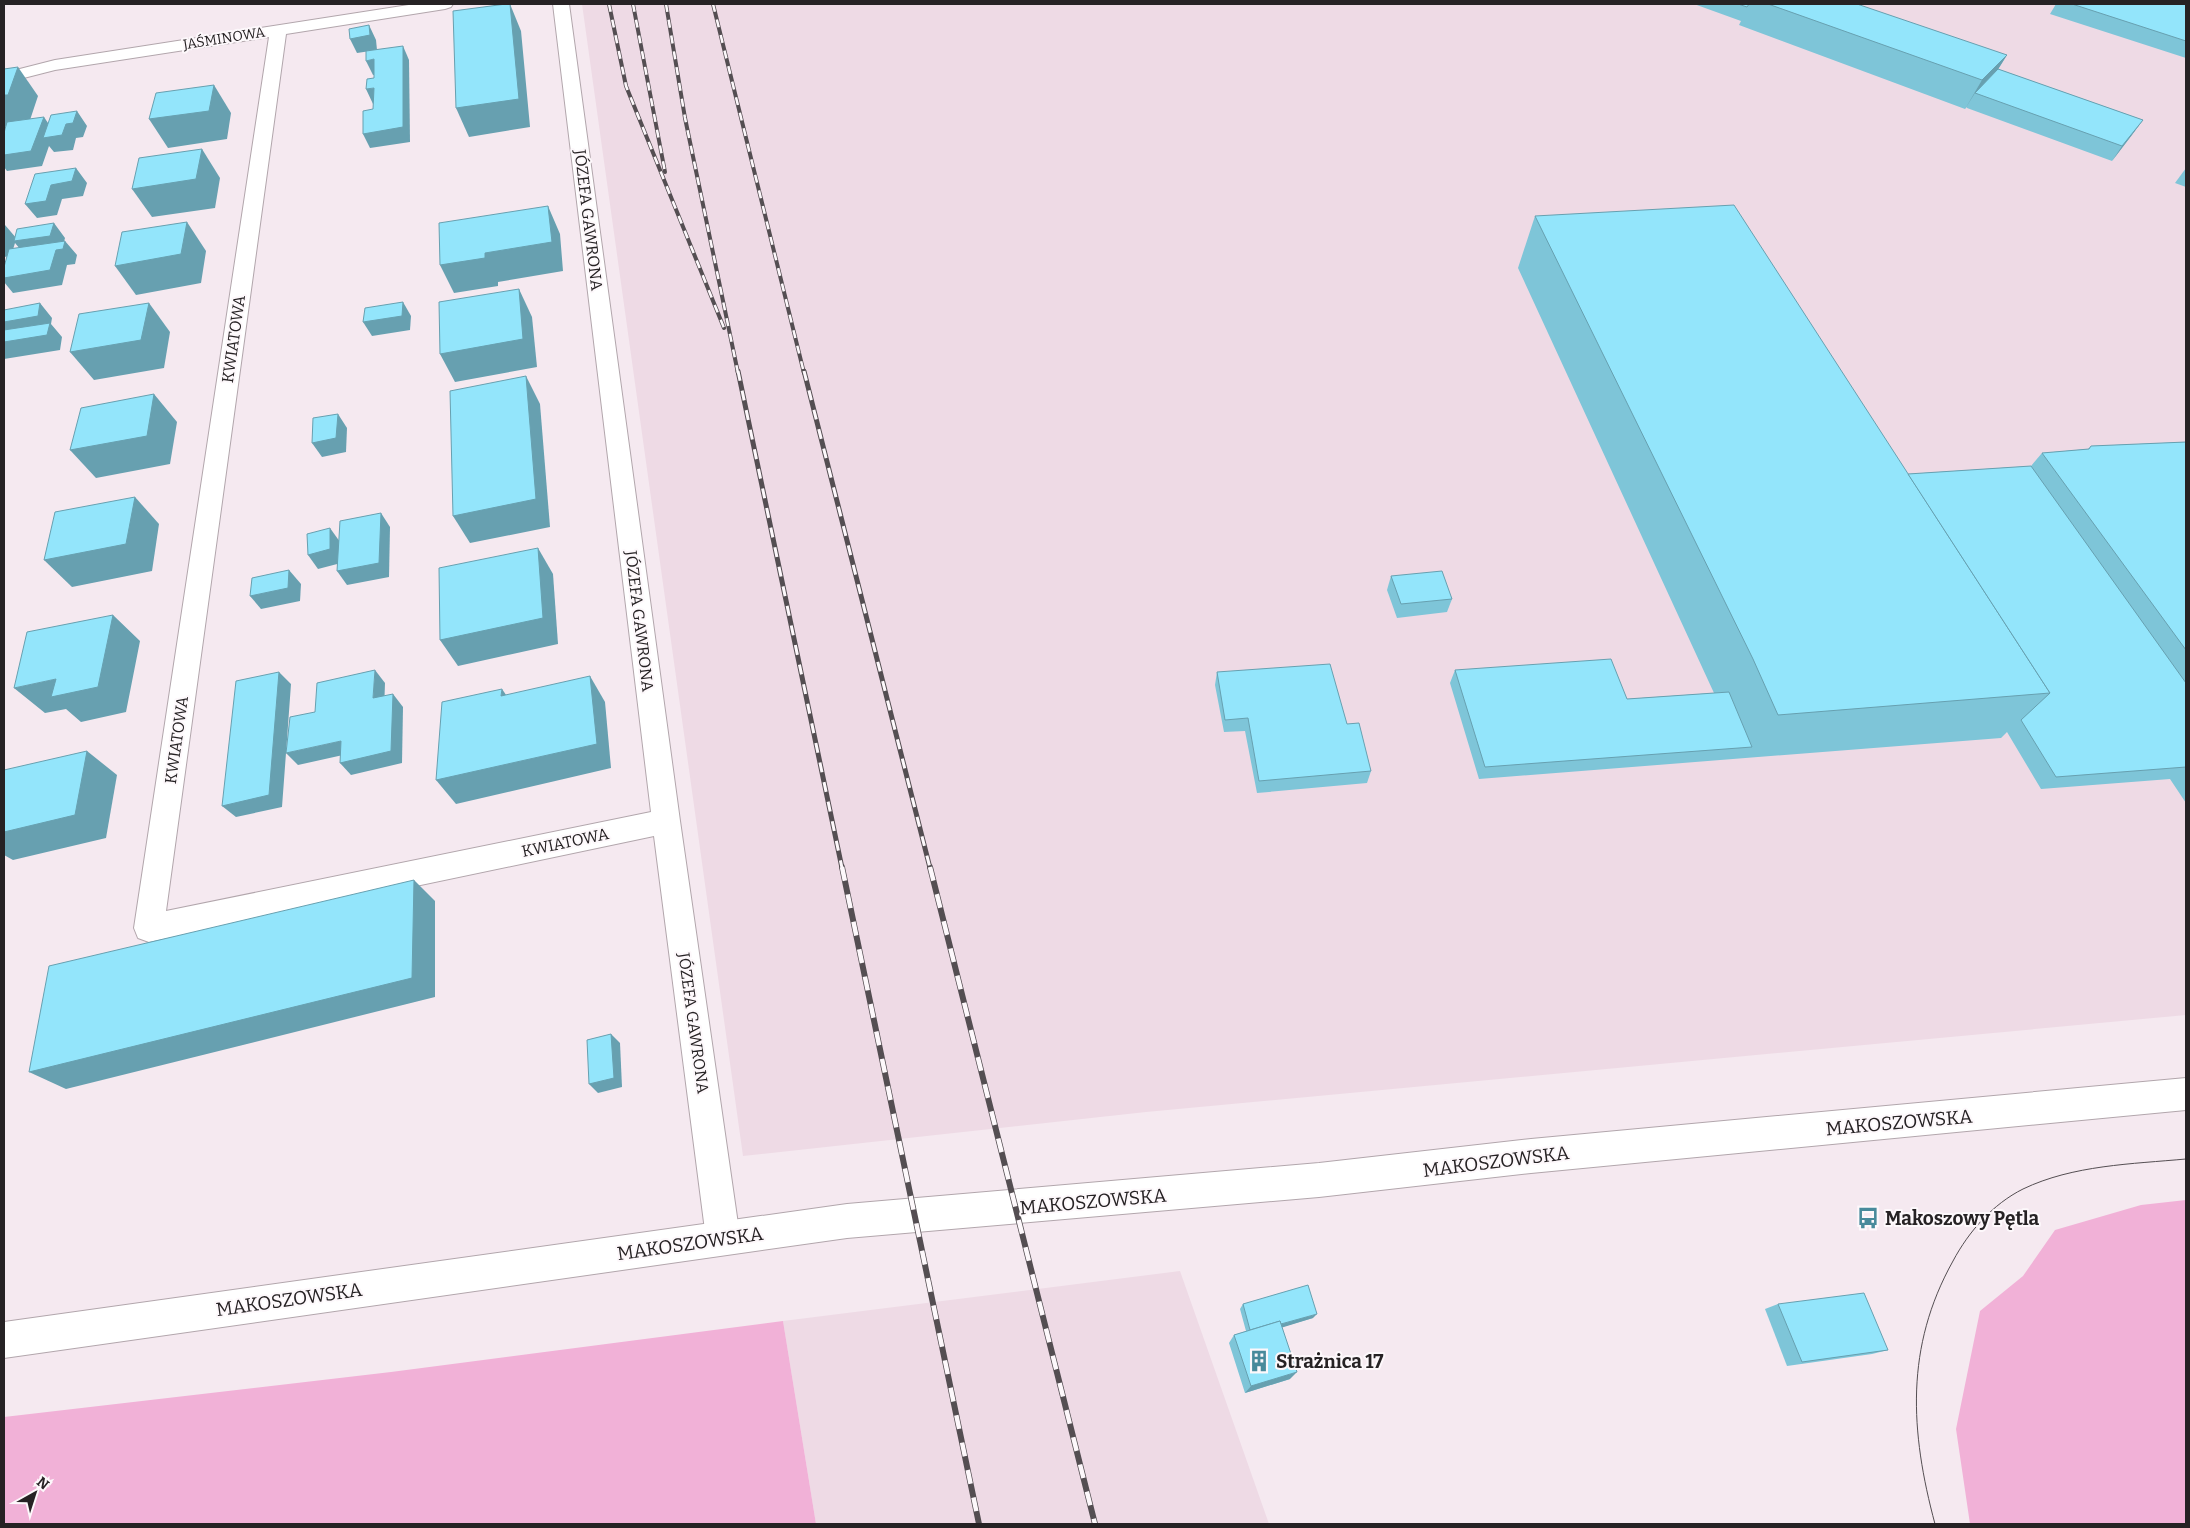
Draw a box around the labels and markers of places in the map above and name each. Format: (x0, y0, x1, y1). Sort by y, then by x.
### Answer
bus stop icon: Makoszowy Pętla (1855, 1205, 1881, 1231)
place label: Makoszowy Pętla (1885, 1207, 2040, 1230)
building icon: Strażnica 17 (1246, 1348, 1272, 1374)
place label: Strażnica 17 (1276, 1350, 1384, 1373)

